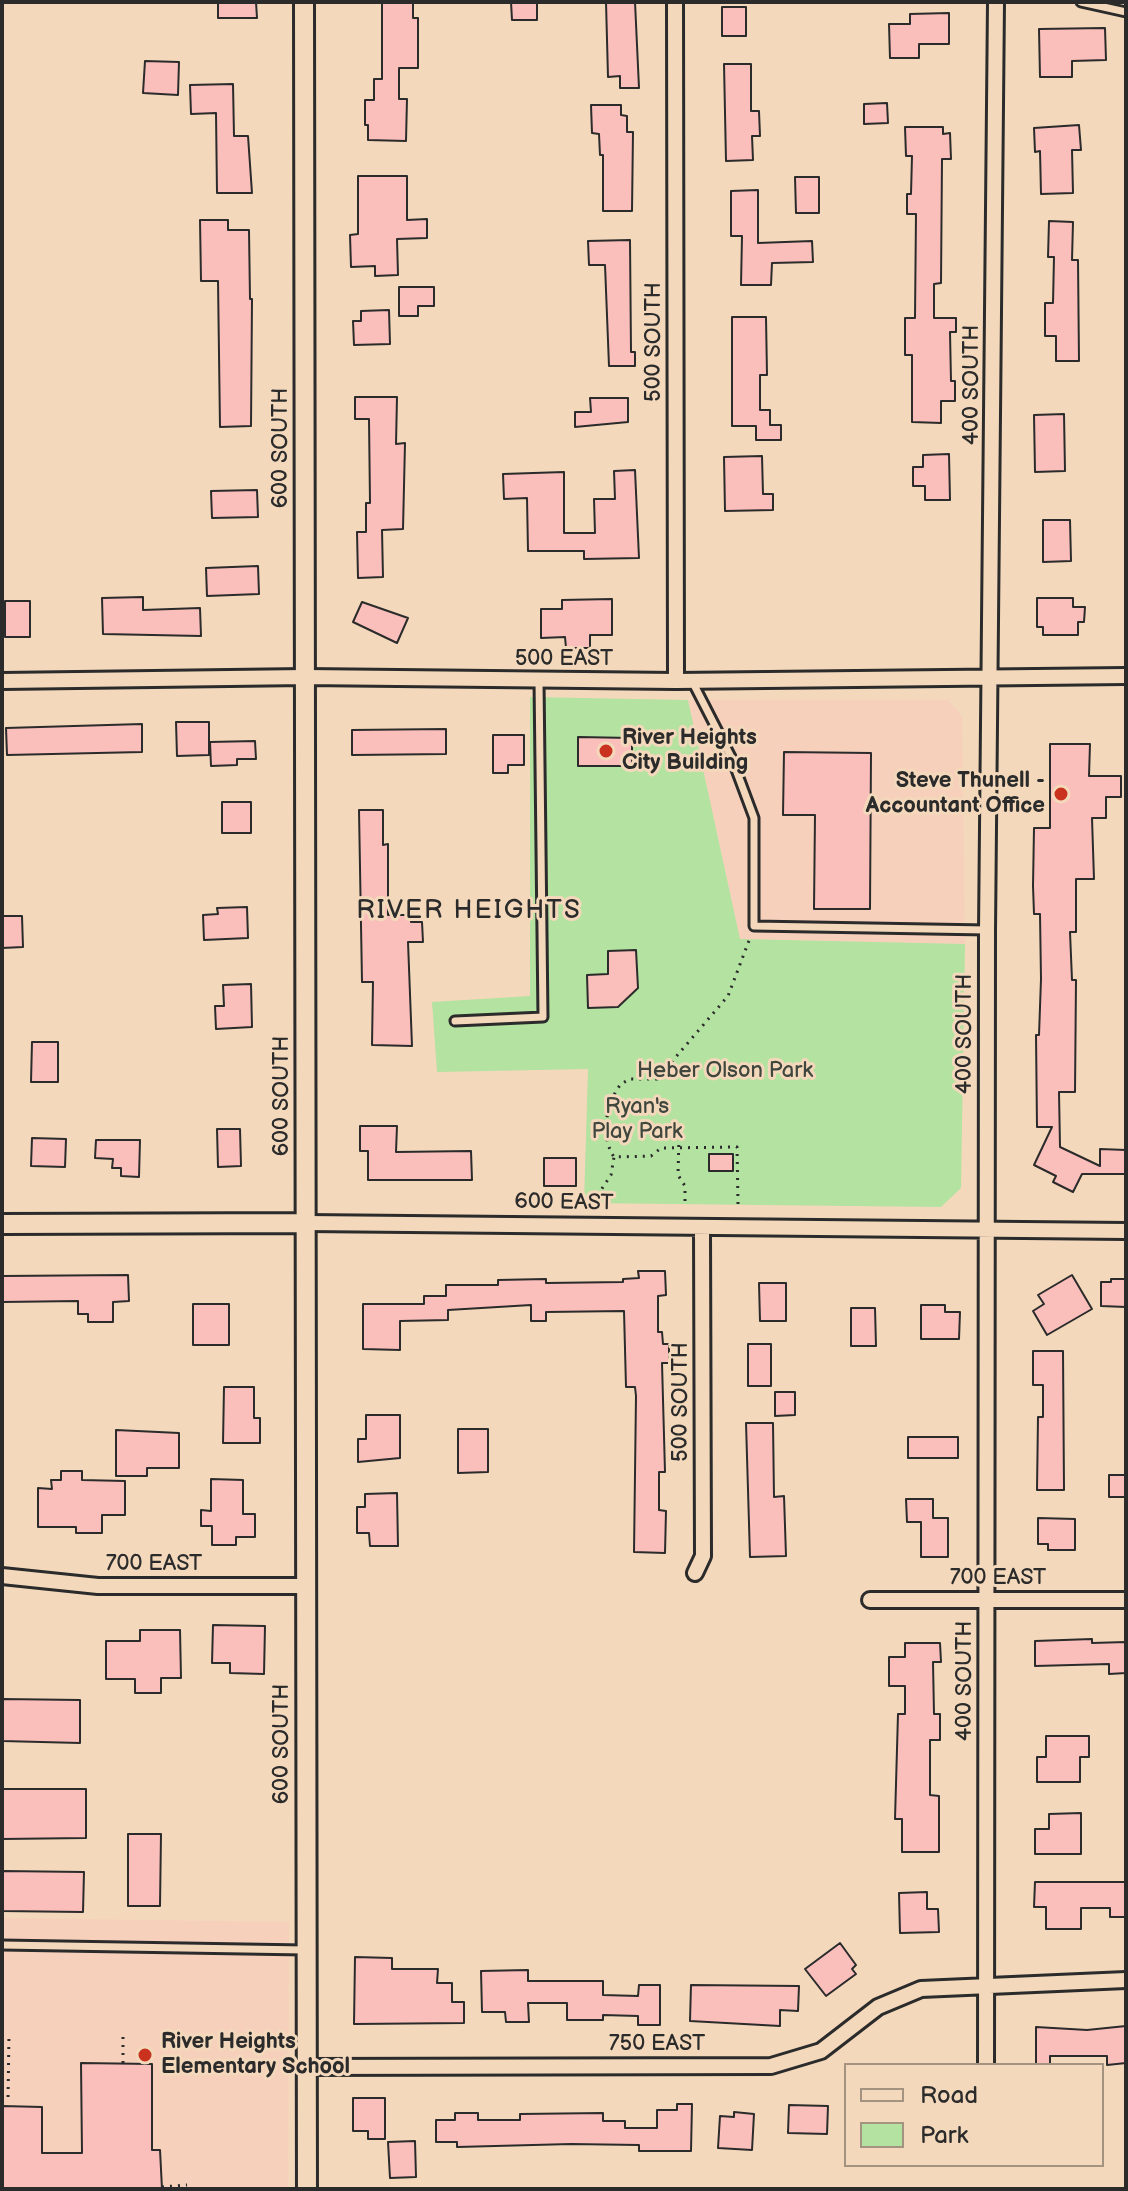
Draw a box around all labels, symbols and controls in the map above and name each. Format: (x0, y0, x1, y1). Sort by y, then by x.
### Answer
street label: 500 SOUTH (641, 282, 667, 402)
street label: 400 SOUTH (959, 325, 985, 445)
street label: 600 SOUTH (268, 388, 294, 508)
street label: 500 EAST (515, 646, 613, 672)
place label: River Heights City Building (622, 725, 757, 776)
marker: River Heights City Building (597, 742, 615, 760)
place label: Steve Thunell - Accountant Office (866, 768, 1045, 820)
marker: Steve Thunell - Accountant Office (1052, 785, 1070, 803)
district label: RIVER HEIGHTS (356, 895, 582, 927)
street label: 400 SOUTH (952, 974, 978, 1094)
street label: 600 SOUTH (269, 1036, 295, 1156)
park label: Heber Olson Park (637, 1058, 813, 1084)
park label: Ryan's Play Park (591, 1094, 683, 1146)
street label: 600 EAST (514, 1189, 614, 1217)
street label: 500 SOUTH (668, 1342, 694, 1462)
street label: 700 EAST (106, 1551, 202, 1577)
street label: 700 EAST (950, 1565, 1046, 1591)
street label: 400 SOUTH (952, 1621, 978, 1741)
street label: 600 SOUTH (269, 1684, 295, 1804)
place label: River Heights Elementary School (161, 2029, 350, 2080)
street label: 750 EAST (609, 2031, 705, 2057)
marker: River Heights Elementary School (136, 2046, 154, 2064)
legend (844, 2063, 1104, 2167)
text: Road (920, 2081, 978, 2110)
text: Park (920, 2121, 968, 2150)

